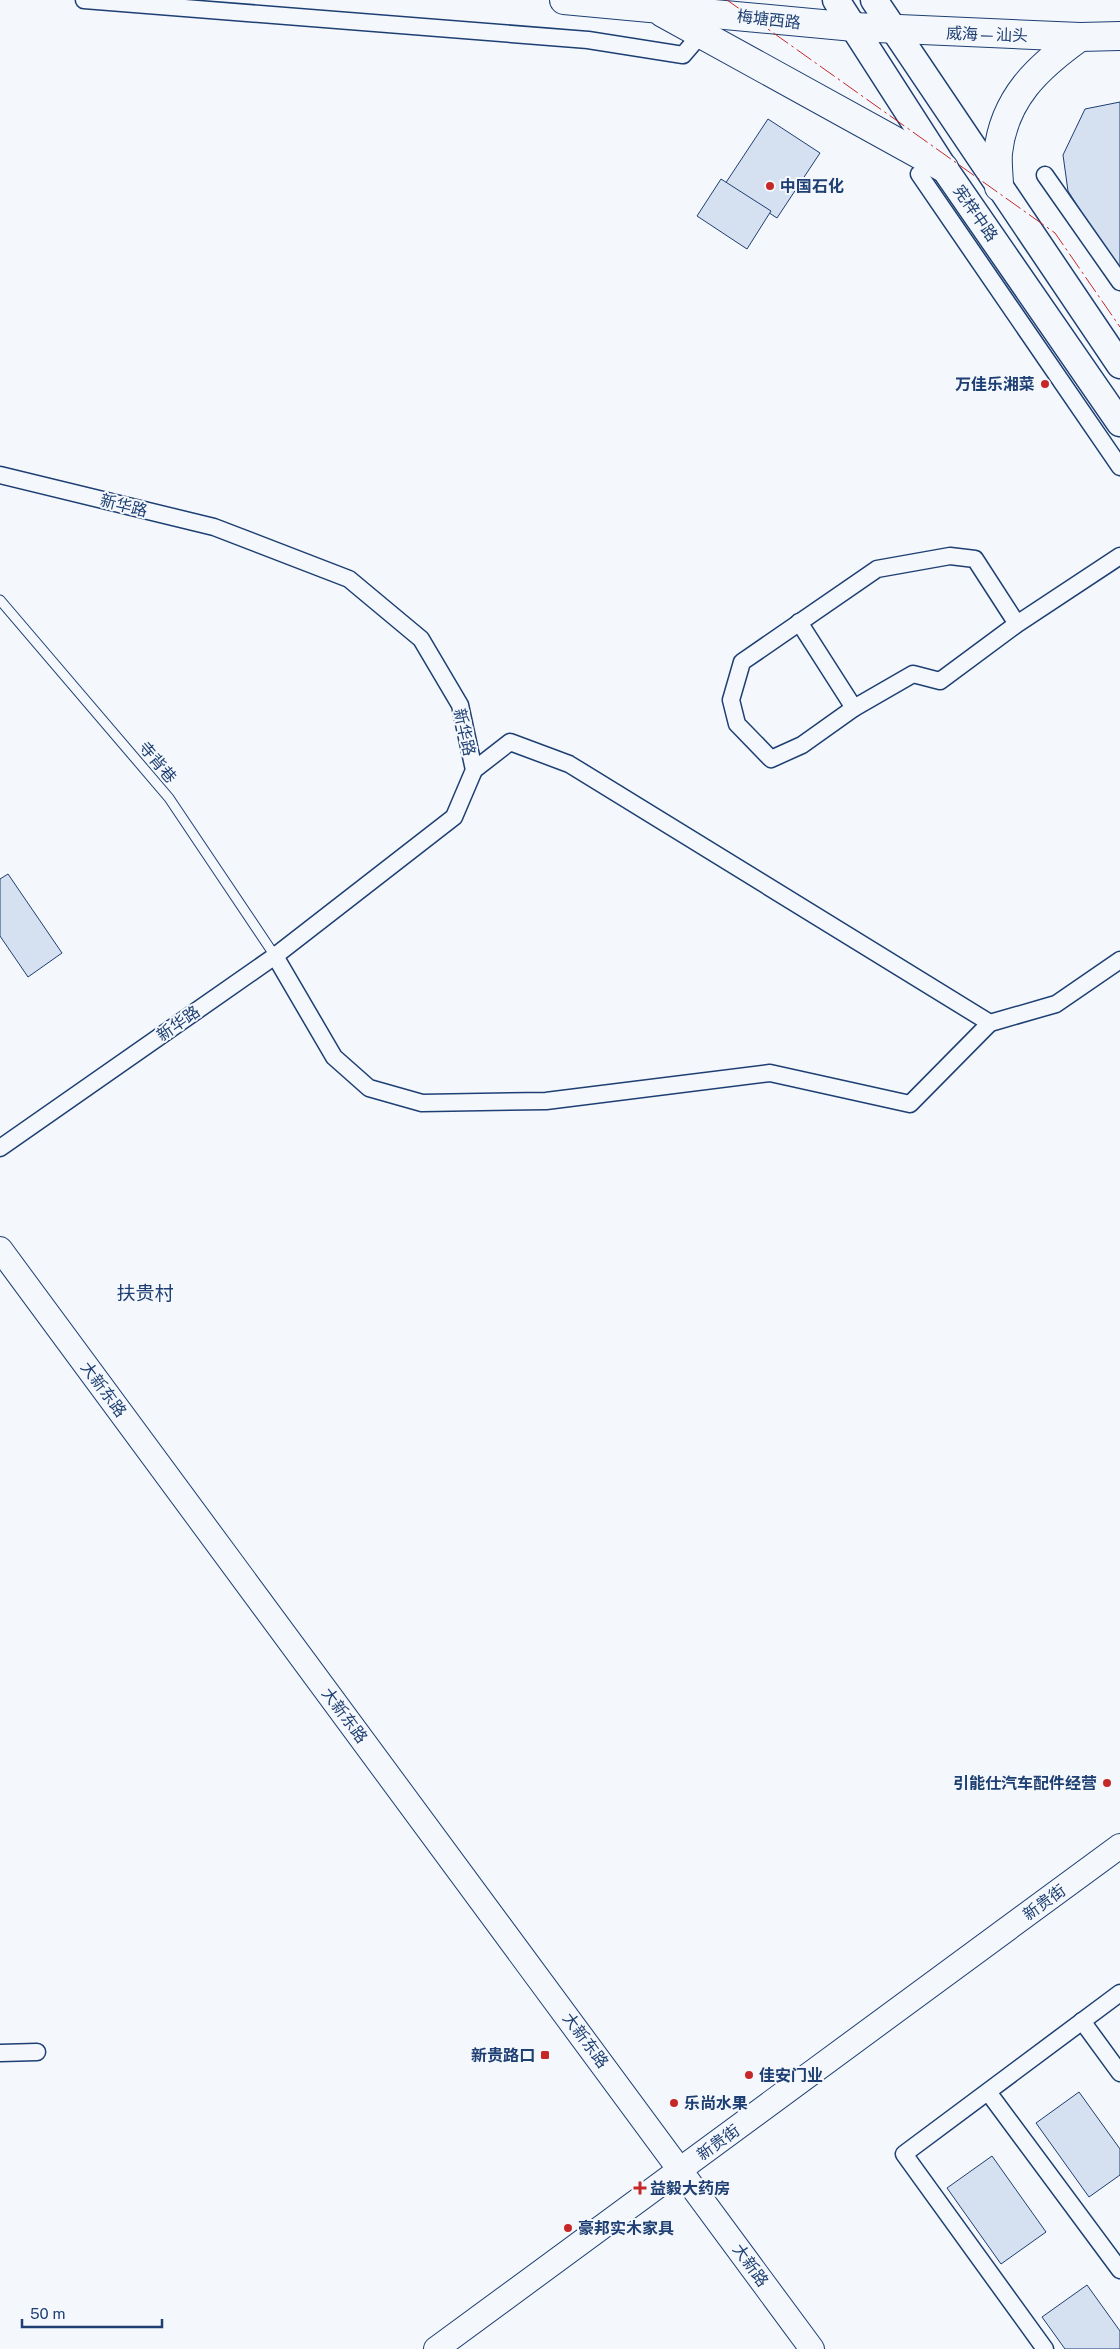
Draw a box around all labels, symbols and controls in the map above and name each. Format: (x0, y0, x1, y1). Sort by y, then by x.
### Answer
street label: 梅塘西路 (736, 7, 802, 32)
street label: 威海—汕头 (946, 24, 1028, 45)
place label: 中国石化 (780, 177, 844, 196)
marker: 中国石化 (764, 180, 776, 192)
street label: 宪梓中路 (949, 182, 1002, 245)
place label: 万佳乐湘菜 (955, 375, 1035, 394)
marker: 万佳乐湘菜 (1039, 378, 1051, 390)
street label: 新华路 (98, 490, 149, 521)
street label: 新华路 (450, 707, 479, 758)
street label: 寺背巷 (135, 738, 180, 787)
street label: 新华路 (153, 1002, 203, 1045)
district label: 扶贵村 (116, 1282, 174, 1304)
street label: 大新东路 (77, 1358, 130, 1421)
street label: 大新东路 (318, 1684, 371, 1747)
place label: 引能仕汽车配件经营 (953, 1774, 1097, 1793)
marker: 引能仕汽车配件经营 (1101, 1777, 1113, 1789)
street label: 新贵街 (1019, 1881, 1069, 1924)
street label: 大新东路 (559, 2009, 612, 2072)
place label: 新贵路口 (471, 2046, 535, 2065)
marker: 新贵路口 (539, 2049, 551, 2061)
place label: 佳安门业 (759, 2066, 823, 2085)
marker: 佳安门业 (743, 2069, 755, 2081)
place label: 乐尚水果 (684, 2094, 748, 2113)
marker: 乐尚水果 (668, 2097, 680, 2109)
street label: 新贵街 (693, 2121, 743, 2164)
place label: 益毅大药房 (650, 2179, 730, 2198)
marker: 益毅大药房 (634, 2182, 646, 2194)
place label: 豪邦实木家具 (578, 2219, 674, 2238)
marker: 豪邦实木家具 (562, 2222, 574, 2234)
street label: 大新路 (729, 2240, 772, 2290)
scale bar (22, 2296, 162, 2328)
text: 50 m (30, 2305, 65, 2322)

